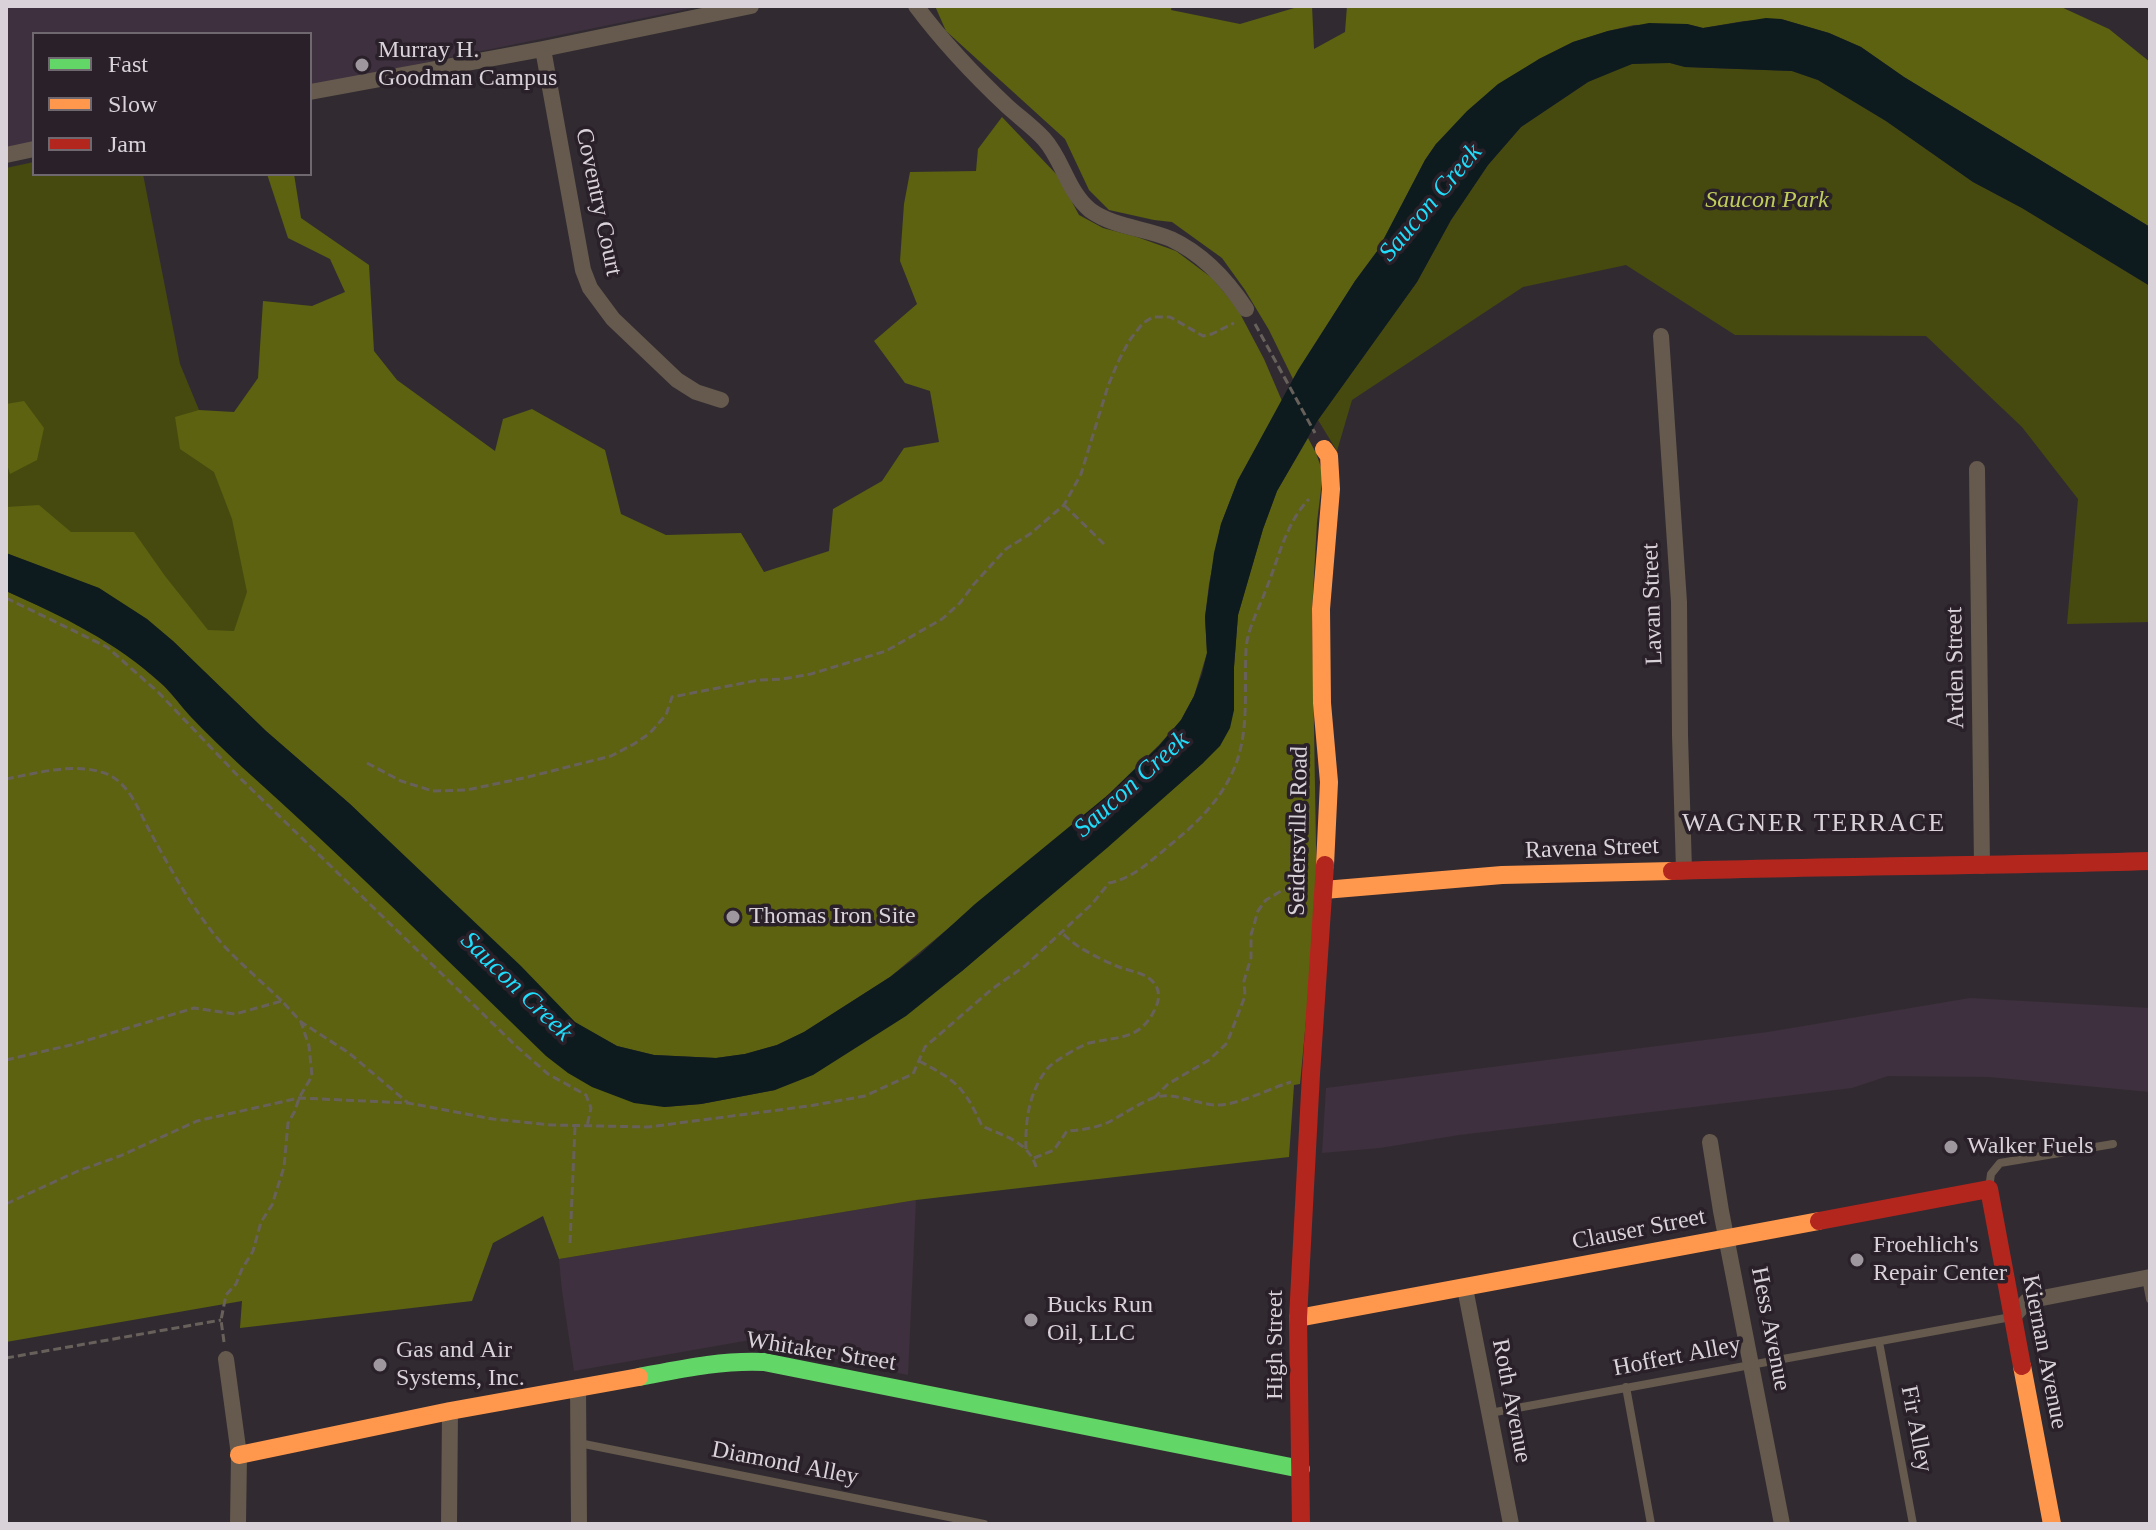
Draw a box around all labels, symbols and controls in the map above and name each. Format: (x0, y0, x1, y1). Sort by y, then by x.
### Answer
legend (32, 32, 312, 176)
place label: Murray H. Goodman Campus (378, 37, 557, 93)
text: Fast (108, 51, 148, 77)
marker: Murray H. Goodman Campus (353, 56, 371, 74)
text: Slow (108, 91, 157, 117)
street label: Coventry Court (568, 126, 628, 278)
text: Jam (108, 131, 147, 157)
water label: Saucon Creek (1373, 138, 1489, 268)
park label: Saucon Park (1705, 187, 1829, 215)
street label: Lavan Street (1636, 543, 1670, 665)
street label: Arden Street (1941, 607, 1971, 729)
water label: Saucon Creek (1068, 725, 1196, 845)
street label: Seidersville Road (1283, 746, 1315, 916)
district label: WAGNER TERRACE (1682, 808, 1946, 840)
street label: Ravena Street (1525, 832, 1659, 866)
place label: Thomas Iron Site (749, 903, 916, 931)
marker: Thomas Iron Site (724, 908, 742, 926)
water label: Saucon Creek (453, 926, 579, 1048)
place label: Walker Fuels (1967, 1133, 2094, 1161)
marker: Walker Fuels (1942, 1138, 1960, 1156)
street label: Clauser Street (1570, 1203, 1708, 1257)
place label: Froehlich's Repair Center (1873, 1232, 2007, 1288)
marker: Froehlich's Repair Center (1848, 1251, 1866, 1269)
street label: Hess Avenue (1744, 1265, 1796, 1393)
street label: Kiernan Avenue (2015, 1273, 2073, 1431)
street label: High Street (1262, 1290, 1290, 1400)
place label: Bucks Run Oil, LLC (1047, 1292, 1153, 1348)
marker: Bucks Run Oil, LLC (1022, 1311, 1040, 1329)
street label: Whitaker Street (744, 1326, 898, 1378)
street label: Hoffert Alley (1611, 1331, 1743, 1383)
place label: Gas and Air Systems, Inc. (396, 1337, 525, 1393)
street label: Roth Avenue (1485, 1337, 1537, 1465)
marker: Gas and Air Systems, Inc. (371, 1356, 389, 1374)
street label: Fir Alley (1894, 1383, 1938, 1475)
street label: Diamond Alley (709, 1436, 861, 1492)

